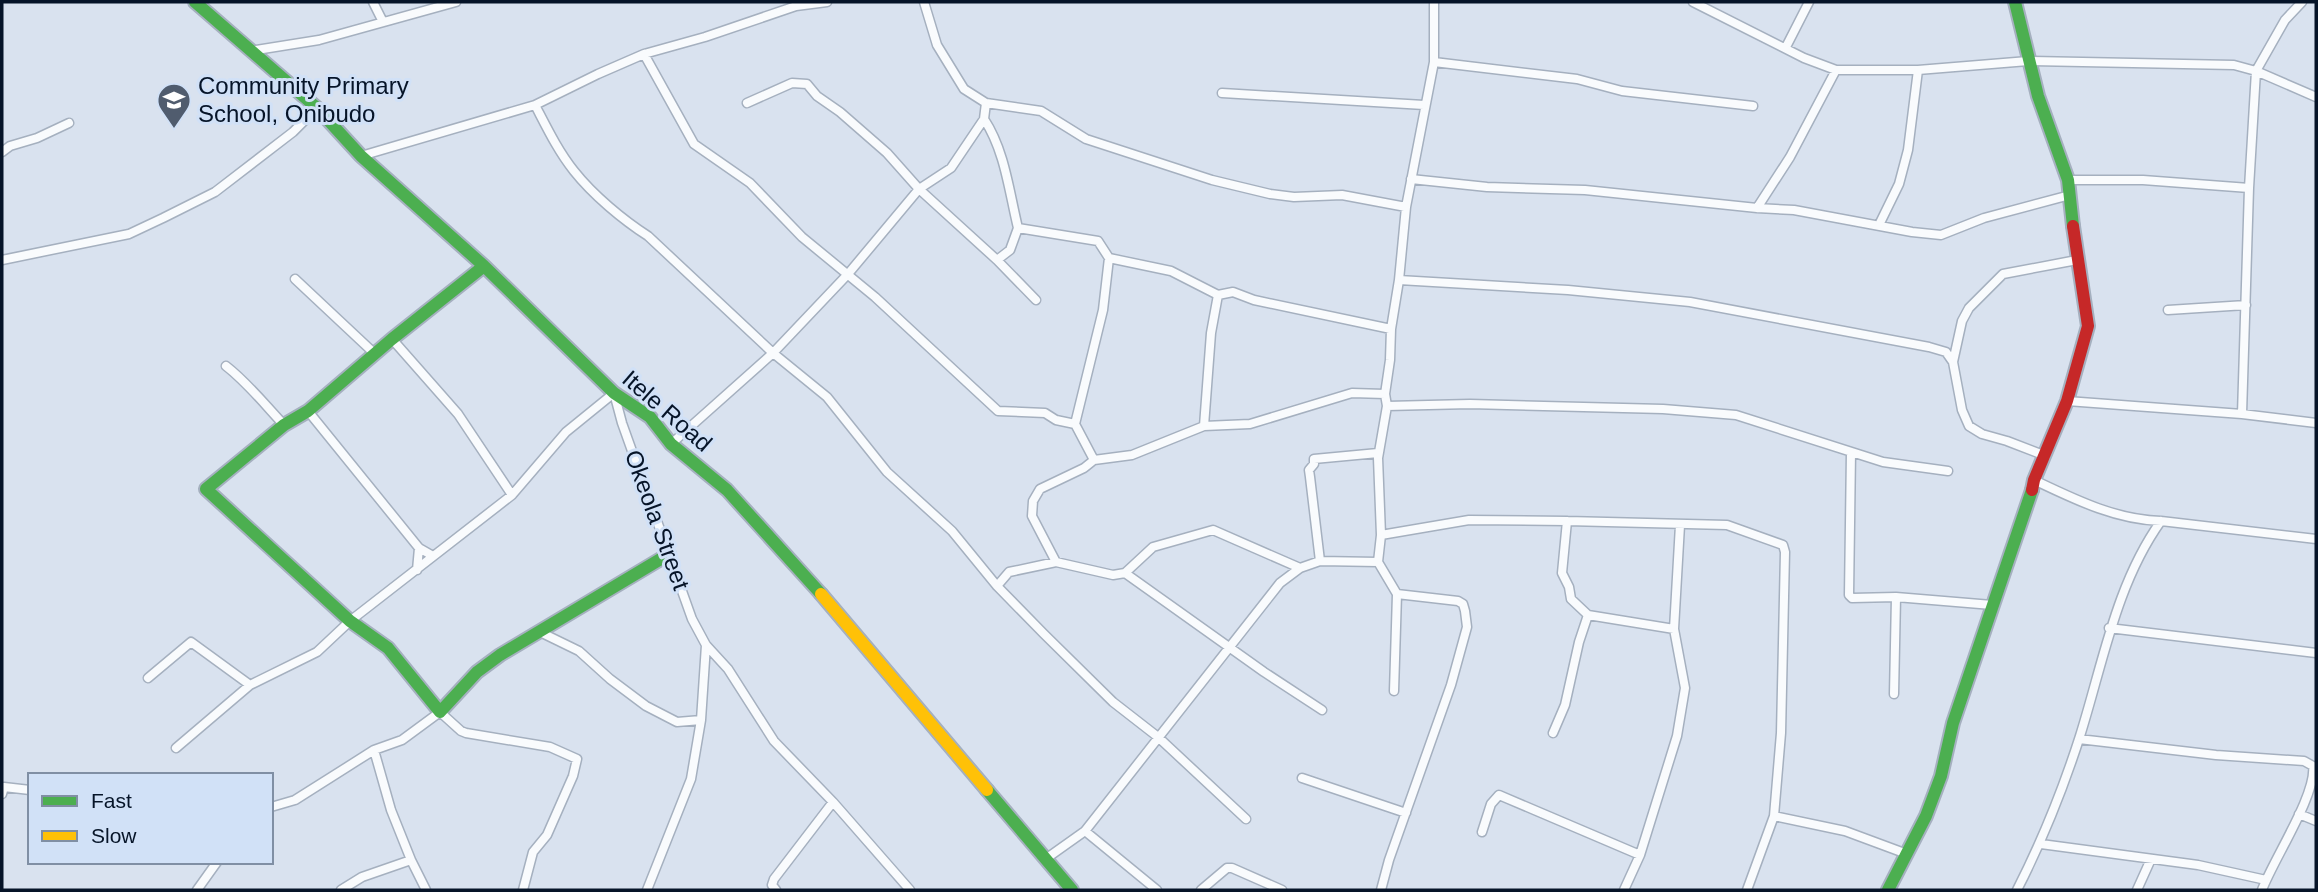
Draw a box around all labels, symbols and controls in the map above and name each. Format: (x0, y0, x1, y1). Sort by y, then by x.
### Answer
place label: Community Primary School, Onibudo (198, 72, 409, 127)
school or university icon: Community Primary School, Onibudo (155, 81, 193, 130)
street label: Itele Road (617, 365, 717, 457)
street label: Okeola Street (620, 446, 695, 594)
legend (28, 773, 273, 864)
text: Fast (91, 789, 132, 812)
text: Slow (91, 824, 137, 847)

